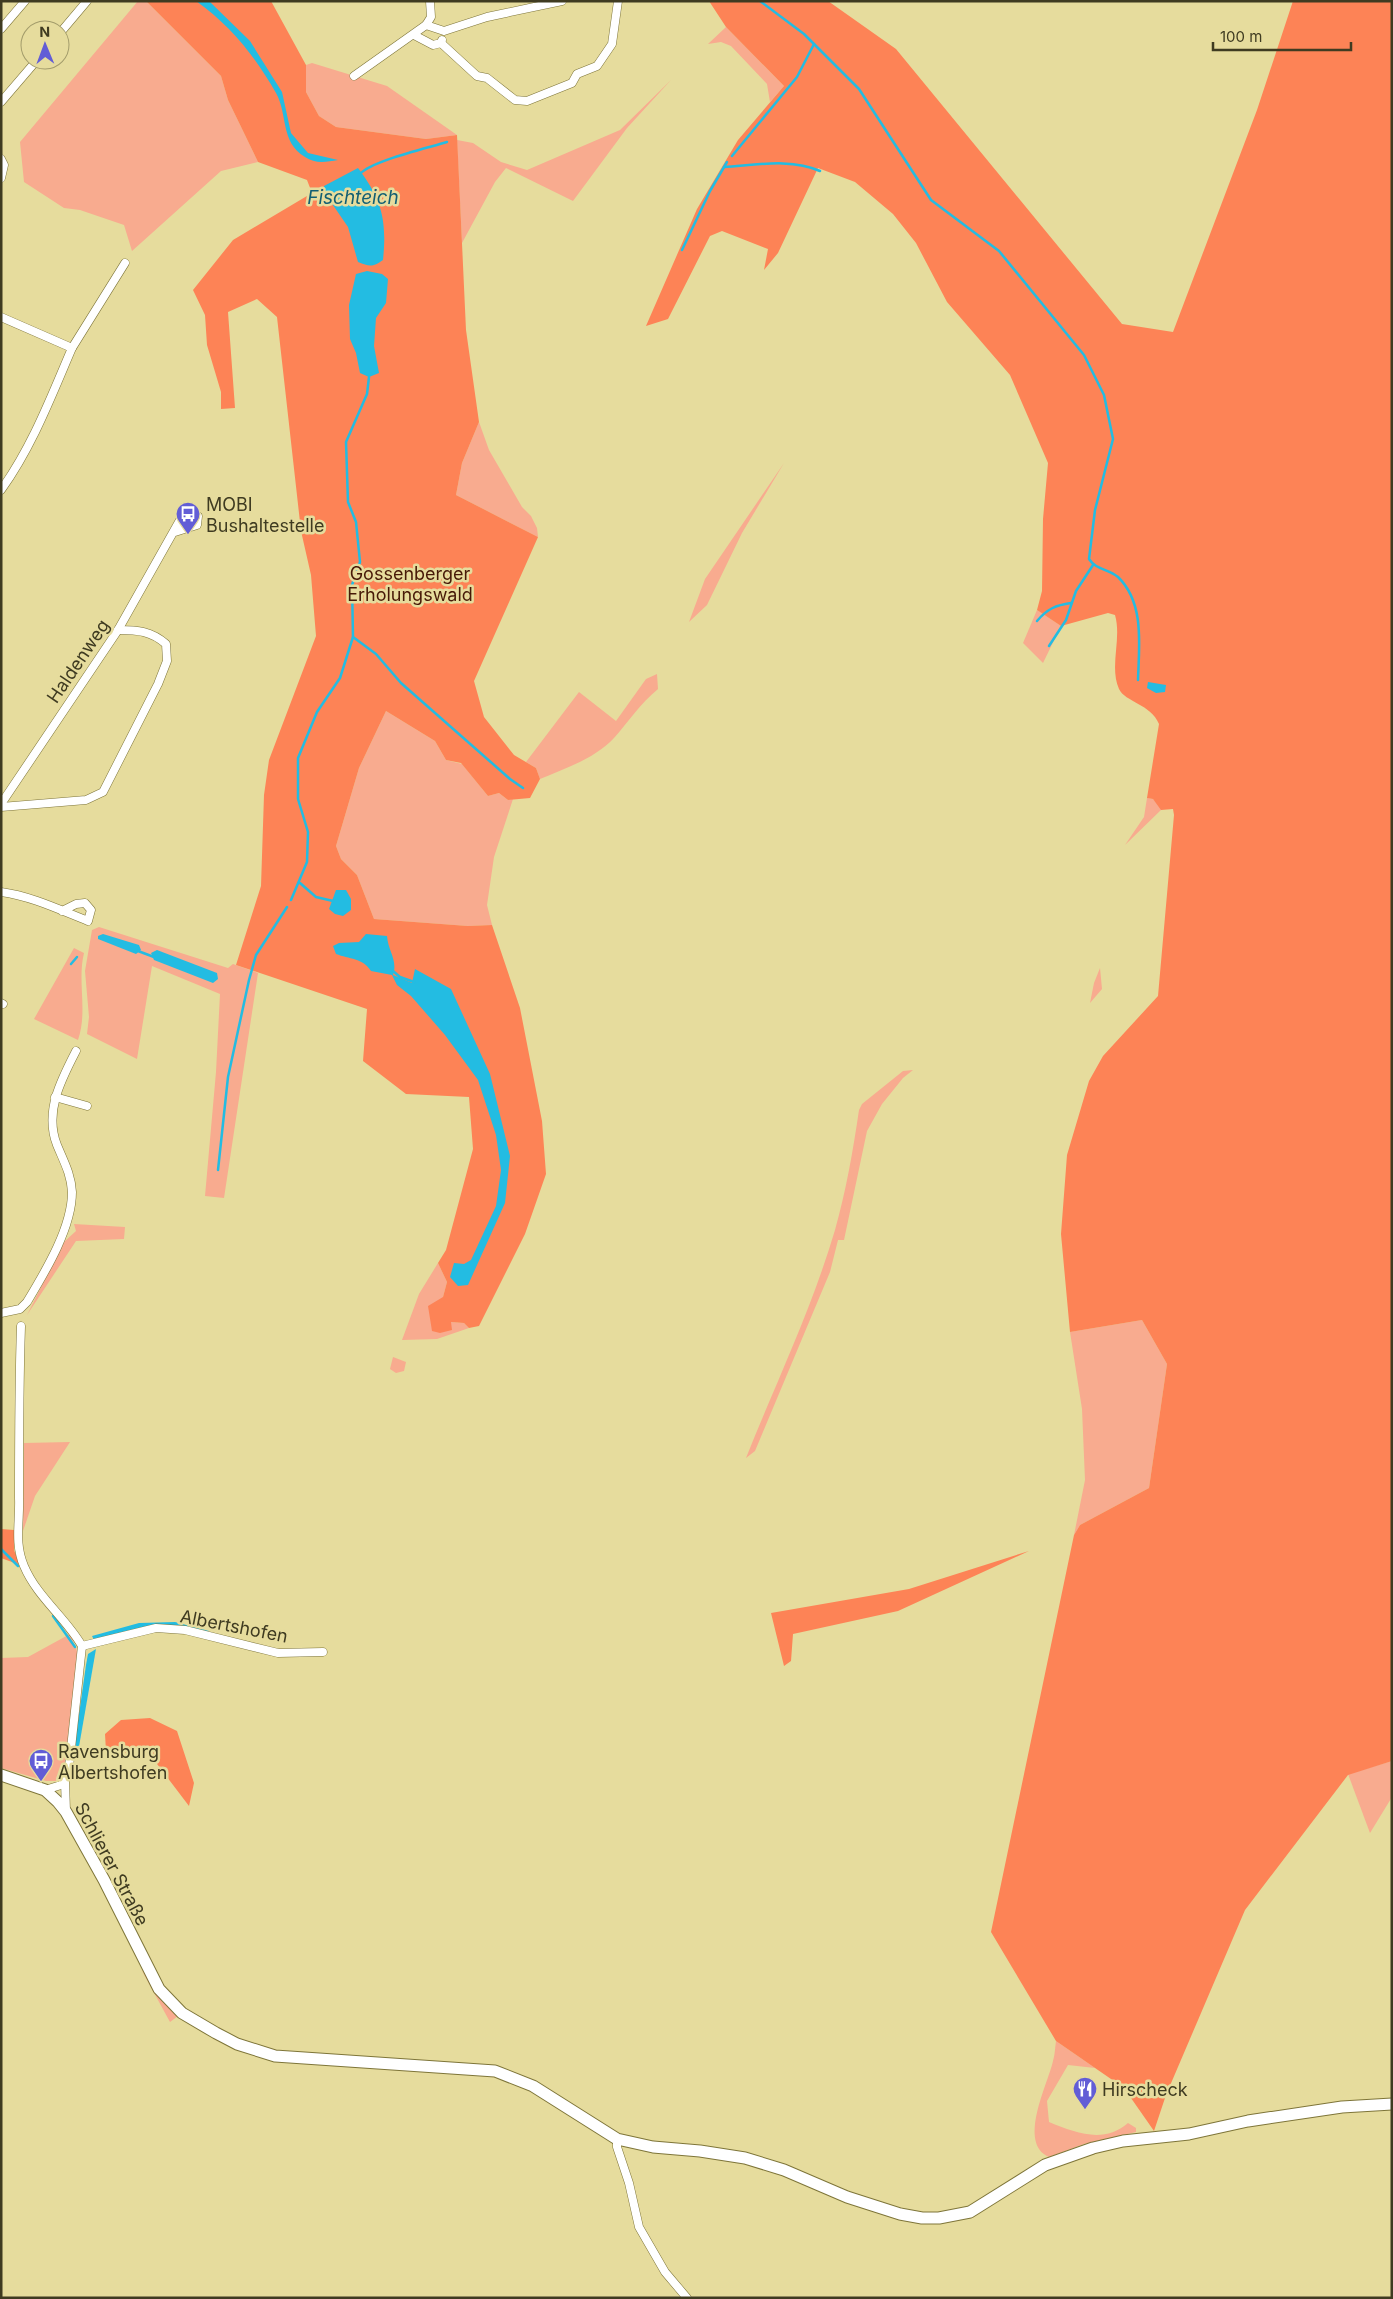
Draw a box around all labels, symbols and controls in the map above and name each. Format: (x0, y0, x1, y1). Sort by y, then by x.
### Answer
north arrow (20, 20, 70, 70)
scale bar (1213, 20, 1350, 52)
text: N (39, 23, 50, 40)
text: 100 m (1220, 27, 1262, 46)
water label: Fischteich (307, 186, 399, 209)
place label: MOBI Bushaltestelle (206, 494, 324, 536)
bus stop icon: MOBI Bushaltestelle (175, 501, 201, 535)
park label: Gossenberger Erholungswald (347, 563, 473, 605)
street label: Haldenweg (42, 615, 114, 707)
street label: Albertshofen (178, 1605, 290, 1647)
place label: Ravensburg Albertshofen (58, 1741, 167, 1783)
bus stop icon: Ravensburg Albertshofen (28, 1748, 54, 1782)
street label: Schlierer Straße (71, 1799, 153, 1929)
restaurant icon: Hirscheck (1072, 2076, 1098, 2110)
place label: Hirscheck (1102, 2079, 1188, 2100)

